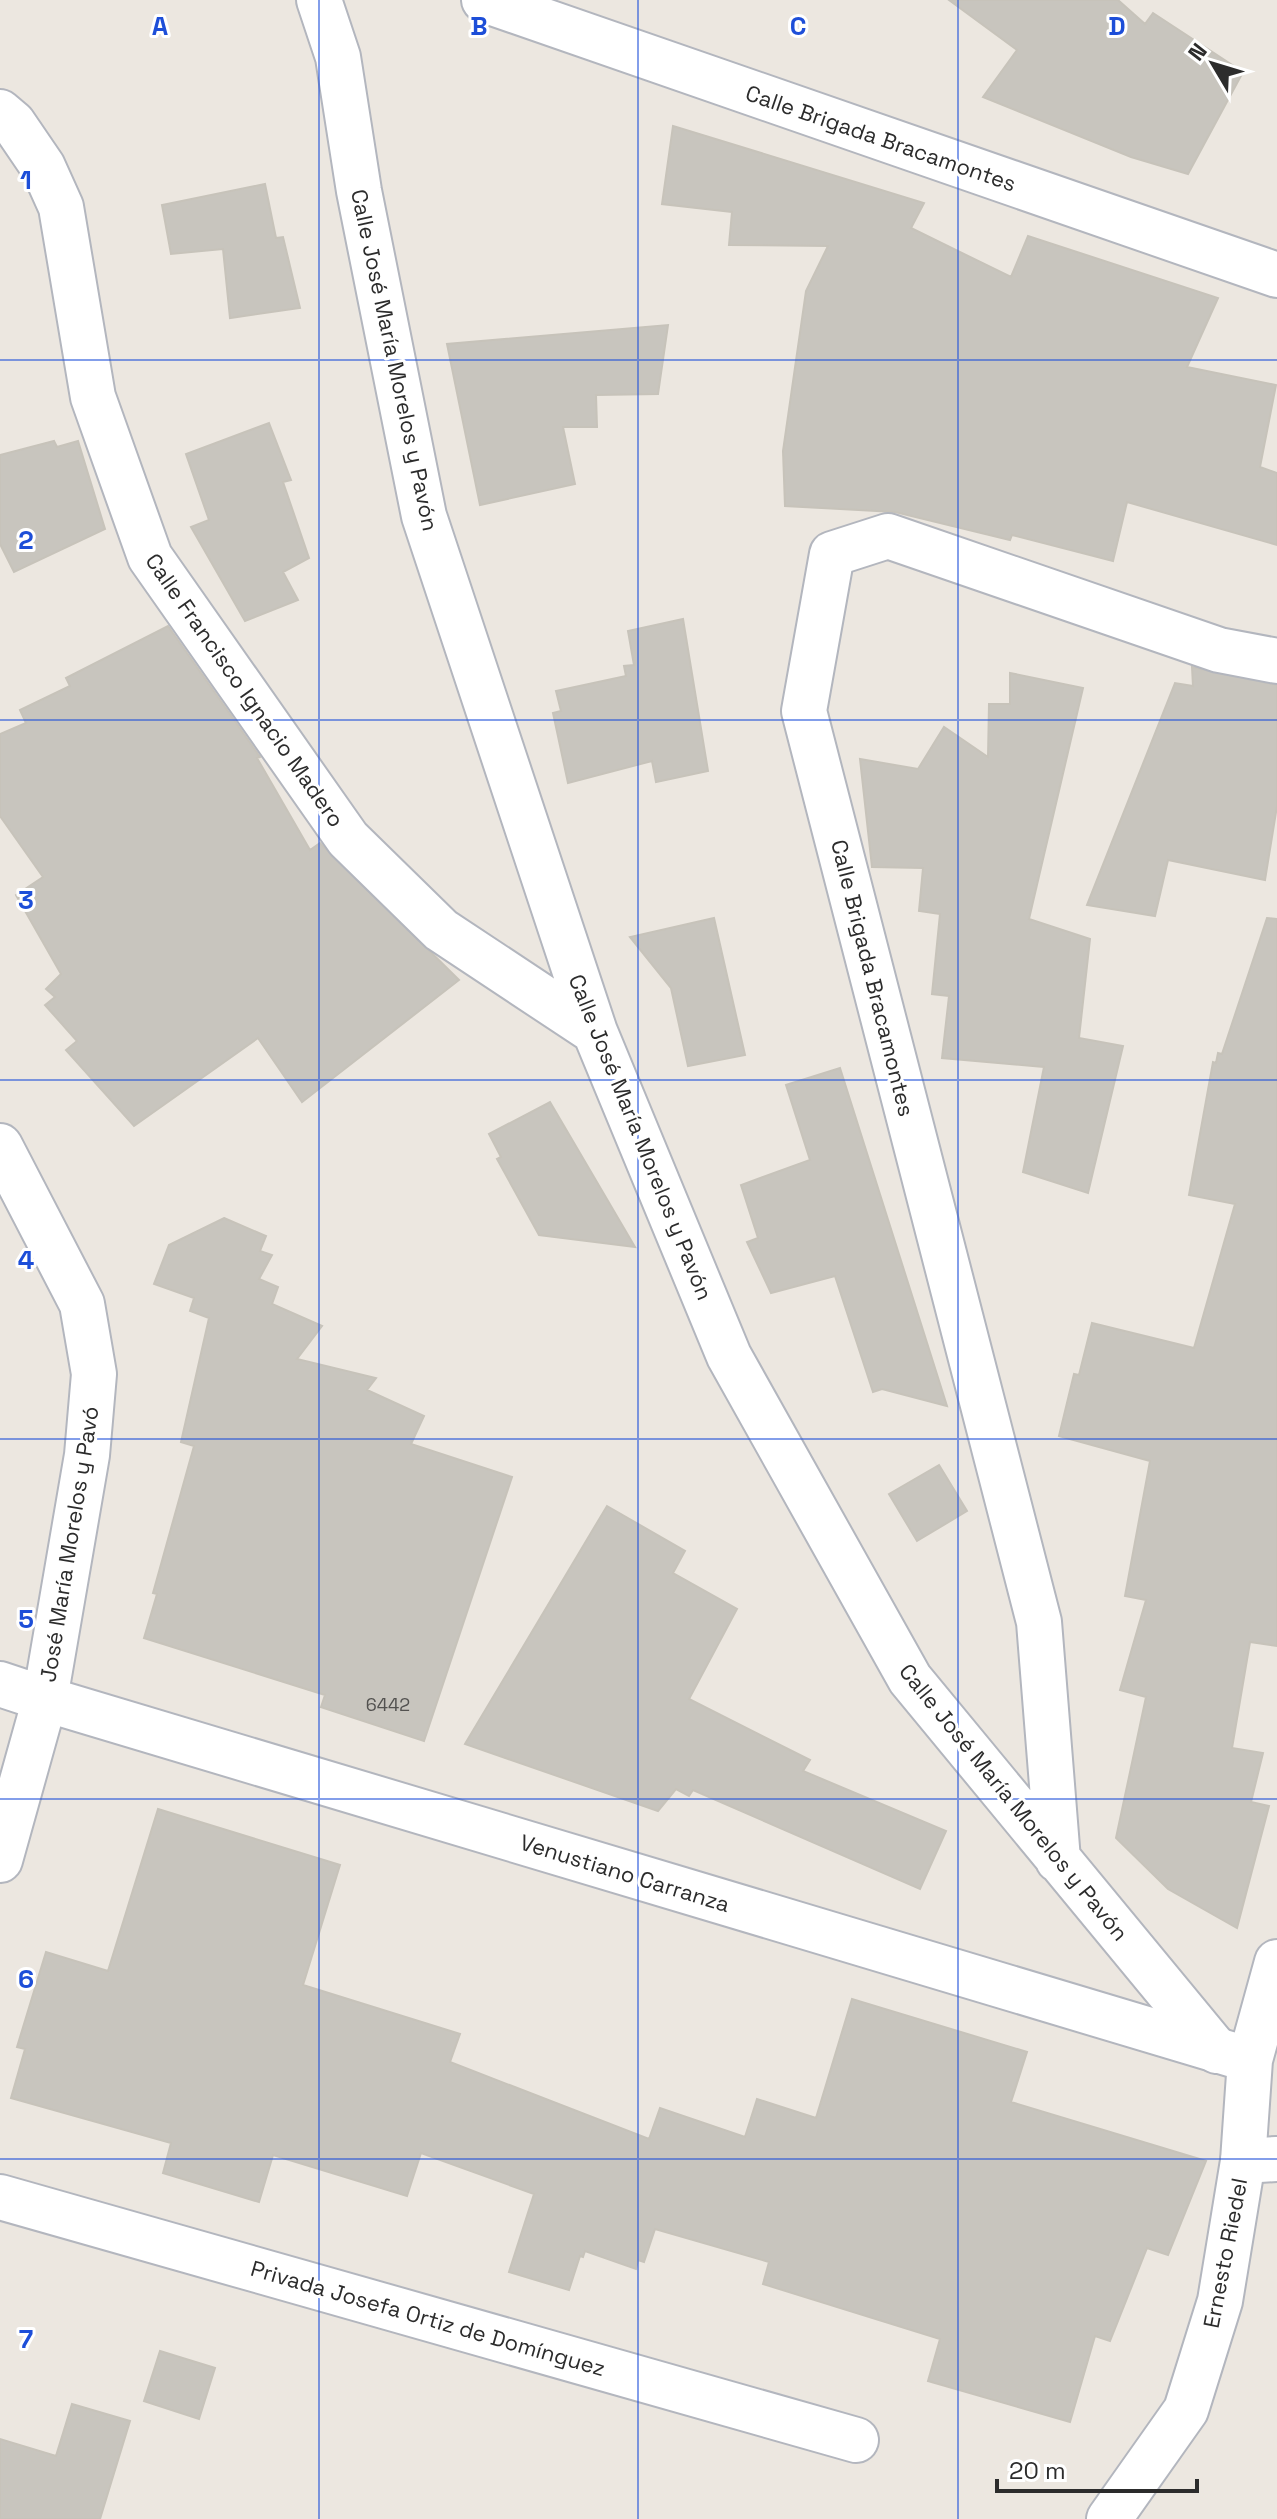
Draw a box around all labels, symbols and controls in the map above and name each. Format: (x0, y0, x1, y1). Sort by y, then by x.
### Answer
text: A (152, 9, 169, 43)
text: B (470, 9, 488, 43)
text: C (790, 9, 806, 43)
text: D (1108, 9, 1126, 43)
north arrow (1173, 24, 1253, 104)
text: N (1182, 37, 1213, 66)
street label: Calle Brigada Bracamontes (742, 79, 1020, 197)
text: 1 (20, 163, 32, 197)
street label: Calle José María Morelos y Pavón (345, 187, 445, 533)
text: 2 (18, 523, 34, 557)
street label: Calle Francisco Ignacio Madero (139, 548, 351, 832)
street label: Calle Brigada Bracamontes (825, 837, 921, 1119)
text: 3 (18, 883, 34, 917)
street label: Calle José María Morelos y Pavón (563, 970, 719, 1304)
text: 4 (18, 1243, 34, 1277)
street label: José María Morelos y Pavó (33, 1404, 105, 1684)
text: 5 (18, 1602, 34, 1636)
street label: Calle José María Morelos y Pavón (893, 1658, 1135, 1946)
house number: 6442 (366, 1693, 410, 1716)
street label: Venustiano Carranza (517, 1828, 734, 1918)
text: 6 (18, 1962, 34, 1996)
street label: Ernesto Riedel (1197, 2176, 1253, 2330)
street label: Privada Josefa Ortiz de Domínguez (248, 2254, 608, 2382)
text: 7 (19, 2322, 33, 2356)
scale bar (997, 2443, 1197, 2493)
text: 20 m (1009, 2455, 1066, 2486)

